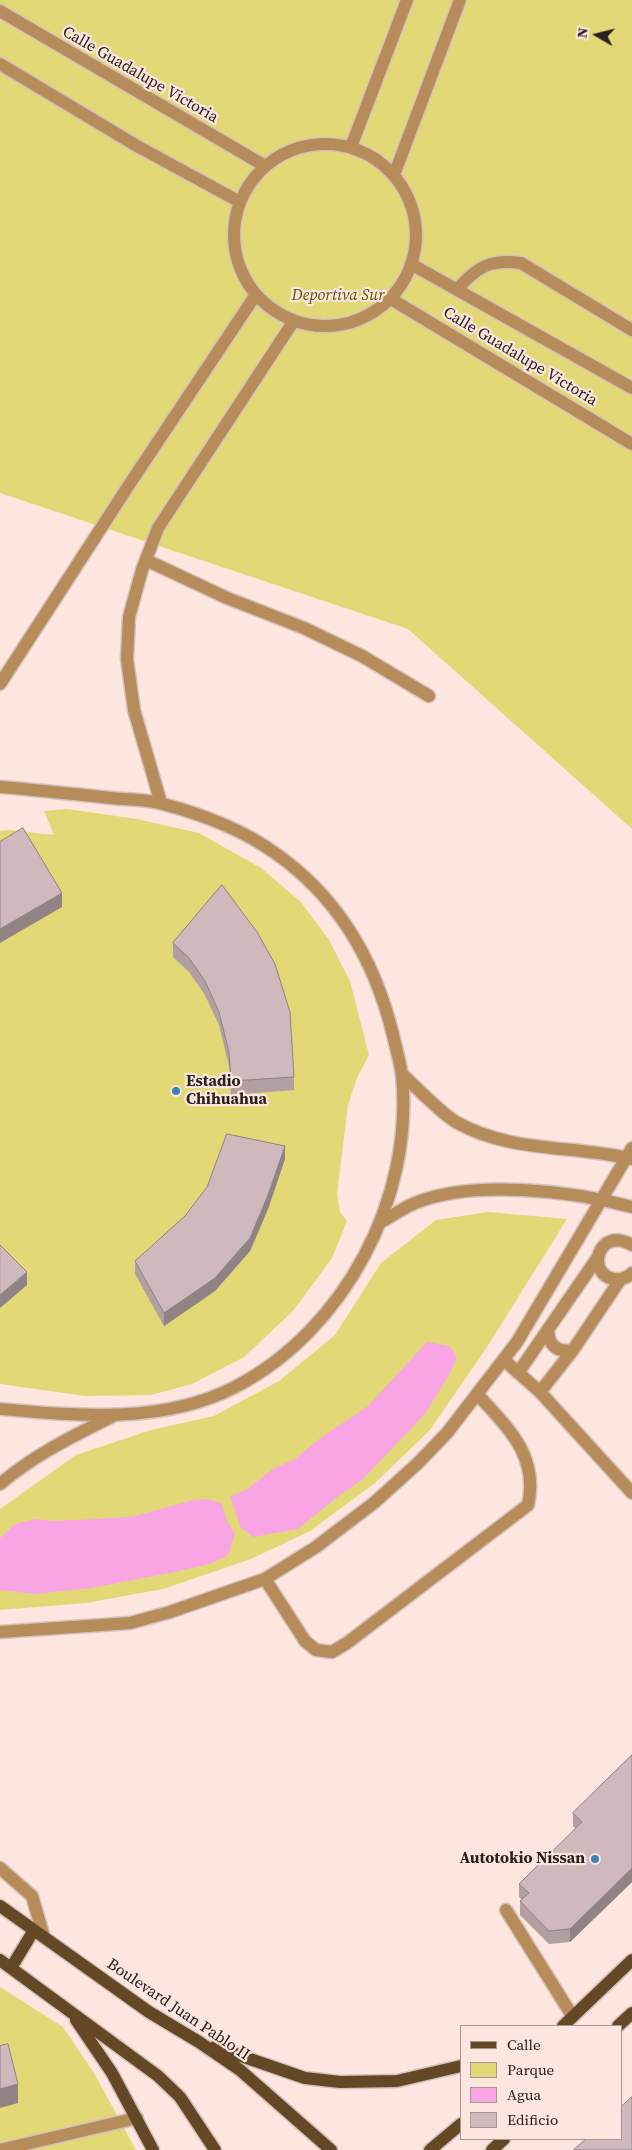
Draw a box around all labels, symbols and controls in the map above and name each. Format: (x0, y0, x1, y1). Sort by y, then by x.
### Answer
north arrow (572, 10, 622, 60)
street label: Calle Guadalupe Victoria (59, 23, 221, 127)
text: N (572, 26, 593, 39)
park label: Deportiva Sur (291, 286, 385, 306)
street label: Calle Guadalupe Victoria (439, 303, 601, 411)
place label: Estadio Chihuahua (186, 1072, 267, 1110)
marker: Estadio Chihuahua (170, 1085, 182, 1097)
place label: Autotokio Nissan (460, 1849, 585, 1869)
marker: Autotokio Nissan (589, 1853, 601, 1865)
street label: Boulevard Juan Pablo II (103, 1955, 253, 2065)
legend (460, 2025, 622, 2140)
text: Calle (507, 2034, 541, 2055)
text: Parque (507, 2059, 554, 2080)
text: Agua (507, 2084, 541, 2105)
text: Edificio (507, 2109, 558, 2130)

